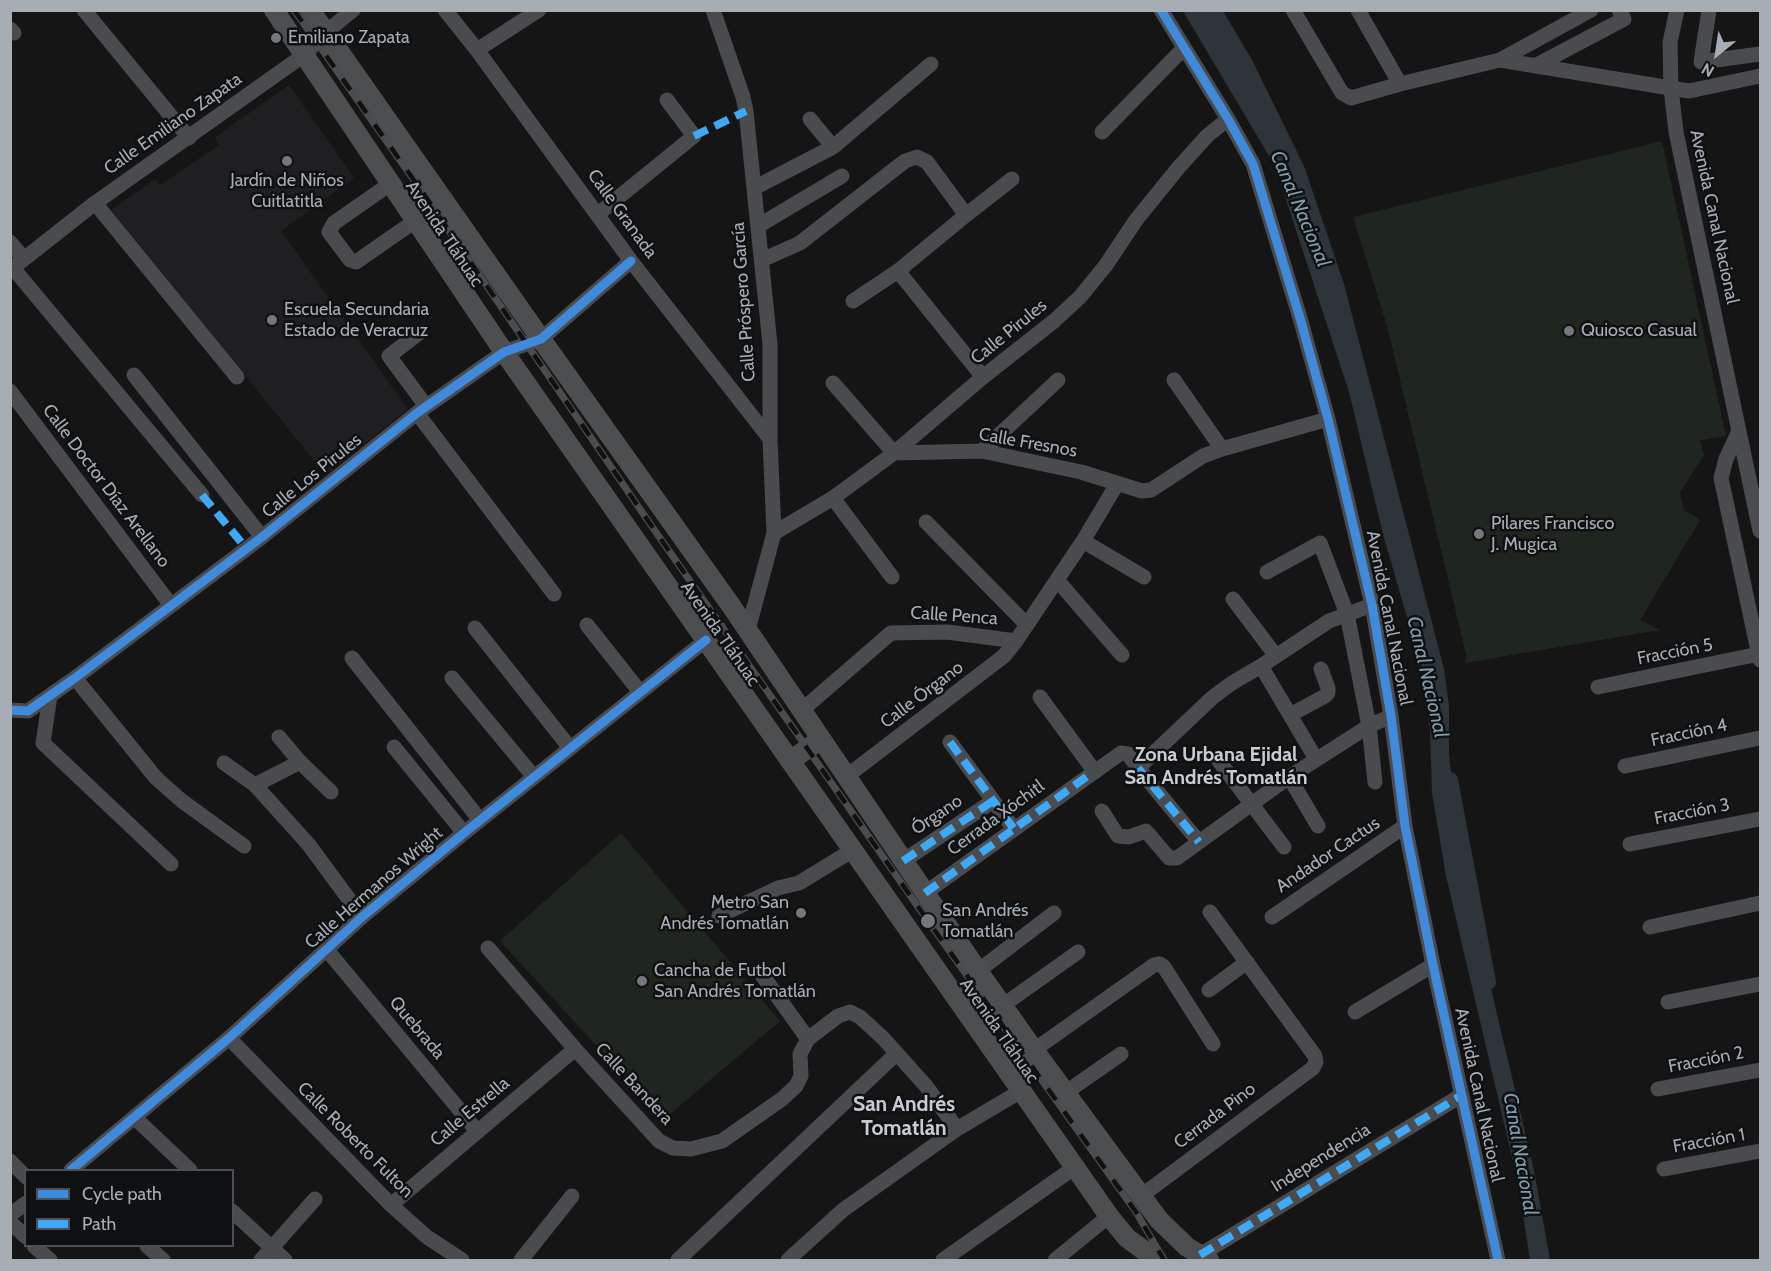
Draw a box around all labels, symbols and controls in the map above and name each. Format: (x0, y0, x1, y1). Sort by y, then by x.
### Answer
north arrow (1687, 24, 1747, 84)
place label: Emiliano Zapata (288, 27, 410, 49)
marker: Emiliano Zapata (269, 31, 283, 45)
text: N (1698, 59, 1717, 81)
street label: Calle Emiliano Zapata (100, 68, 246, 180)
street label: Avenida Canal Nacional (1685, 128, 1743, 306)
water label: Canal Nacional (1265, 147, 1335, 271)
marker: Jardín de Niños Cuitlatitla (280, 154, 294, 168)
street label: Calle Granada (582, 165, 662, 263)
place label: Jardín de Niños Cuitlatitla (230, 170, 344, 213)
street label: Avenida Tláhuac (401, 177, 487, 291)
street label: Calle Próspero García (728, 222, 760, 382)
street label: Calle Pirules (967, 295, 1051, 369)
place label: Escuela Secundaria Estado de Veracruz (284, 299, 429, 342)
marker: Escuela Secundaria Estado de Veracruz (265, 313, 279, 327)
place label: Quiosco Casual (1581, 320, 1697, 342)
marker: Quiosco Casual (1562, 324, 1576, 338)
street label: Calle Doctor Díaz Arellano (38, 400, 174, 572)
street label: Calle Fresnos (977, 424, 1079, 462)
street label: Calle Los Pirules (258, 429, 366, 523)
place label: Pilares Francisco J. Mugica (1491, 513, 1614, 556)
marker: Pilares Francisco J. Mugica (1472, 527, 1486, 541)
street label: Avenida Canal Nacional (1361, 529, 1417, 707)
street label: Avenida Tláhuac (676, 577, 764, 691)
street label: Calle Penca (910, 602, 998, 630)
water label: Canal Nacional (1401, 614, 1453, 740)
street label: Fracción 5 (1635, 634, 1715, 670)
street label: Calle Órgano (876, 657, 968, 733)
street label: Fracción 4 (1649, 714, 1729, 752)
district label: Zona Urbana Ejidal San Andrés Tomatlán (1124, 743, 1308, 790)
street label: Cerrada Xóchitl (943, 776, 1049, 860)
street label: Órgano (907, 790, 967, 840)
street label: Fracción 3 (1652, 794, 1732, 830)
street label: Andador Cactus (1272, 812, 1384, 898)
street label: Calle Hermanos Wright (301, 822, 447, 954)
place label: Metro San Andrés Tomatlán (660, 892, 789, 934)
place label: San Andrés Tomatlán (942, 900, 1029, 942)
marker: Metro San Andrés Tomatlán (794, 906, 808, 920)
marker: San Andrés Tomatlán (919, 912, 937, 930)
place label: Cancha de Futbol San Andrés Tomatlán (654, 960, 816, 1002)
marker: Cancha de Futbol San Andrés Tomatlán (635, 974, 649, 988)
street label: Avenida Tláhuac (955, 974, 1043, 1088)
street label: Quebrada (385, 992, 449, 1064)
street label: Avenida Canal Nacional (1450, 1006, 1508, 1184)
street label: Calle Bandera (591, 1039, 677, 1129)
street label: Fracción 2 (1666, 1042, 1746, 1078)
street label: Calle Estrella (426, 1073, 514, 1151)
street label: Calle Roberto Fulton (293, 1078, 417, 1202)
street label: Cerrada Pino (1170, 1078, 1260, 1154)
water label: Canal Nacional (1497, 1091, 1543, 1217)
district label: San Andrés Tomatlán (853, 1092, 955, 1142)
street label: Independencia (1267, 1119, 1375, 1197)
street label: Fracción 1 (1671, 1124, 1747, 1158)
legend (24, 1169, 234, 1247)
text: Cycle path (82, 1183, 162, 1205)
text: Path (82, 1213, 116, 1235)

